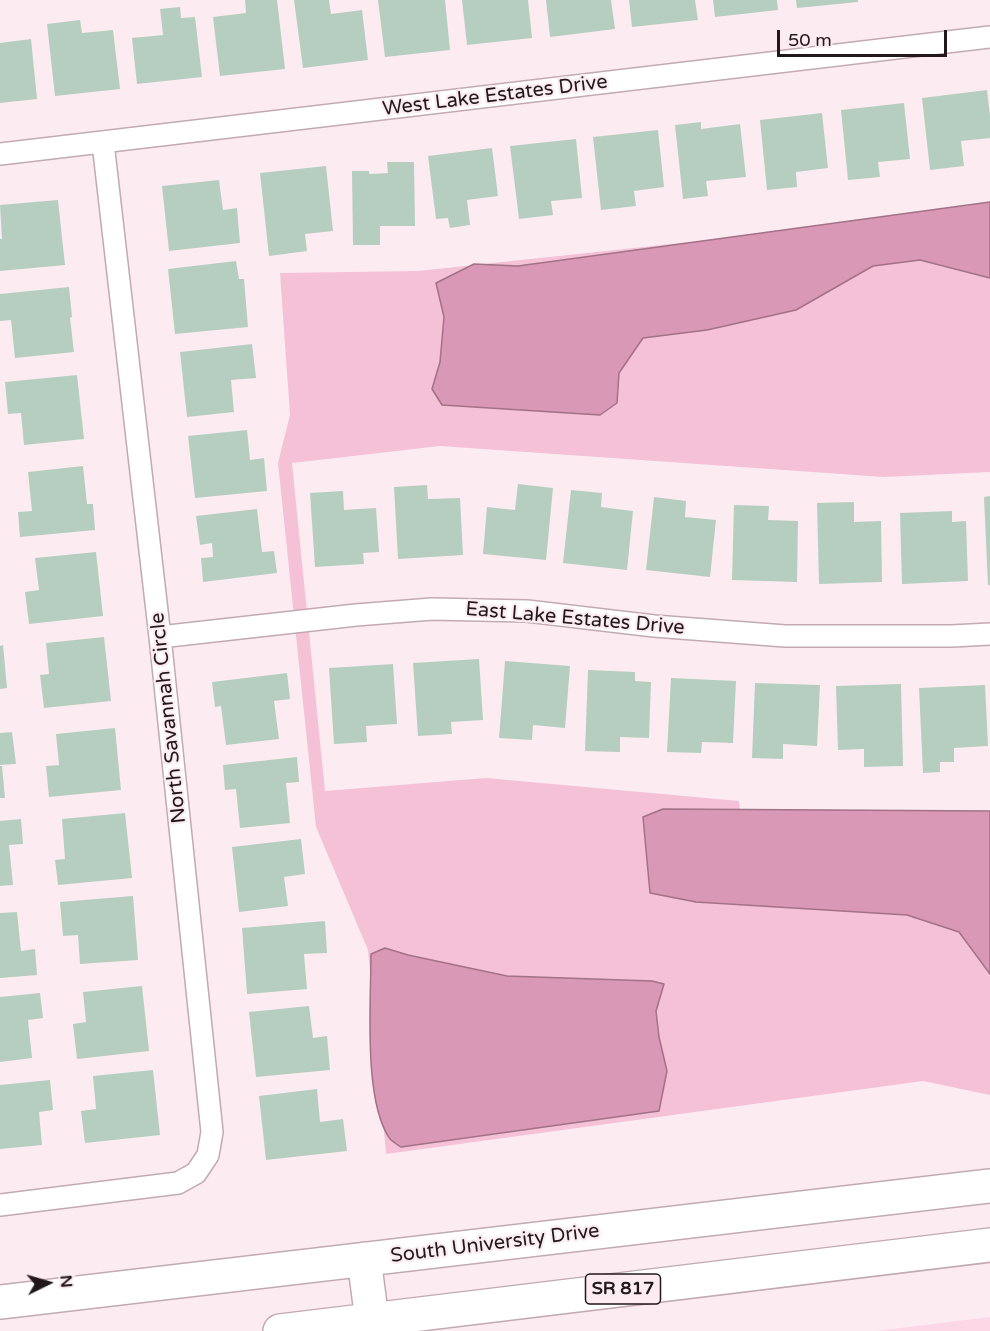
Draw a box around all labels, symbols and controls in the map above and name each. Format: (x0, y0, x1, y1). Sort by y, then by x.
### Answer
scale bar (780, 18, 950, 56)
text: 50 m (788, 29, 832, 51)
street label: West Lake Estates Drive (381, 70, 609, 122)
street label: East Lake Estates Drive (464, 597, 686, 641)
street label: North Savannah Circle (146, 611, 192, 825)
street label: South University Drive (389, 1219, 601, 1269)
north arrow (18, 1253, 78, 1313)
text: N (55, 1274, 76, 1289)
road number: SR 817 (586, 1274, 660, 1304)

